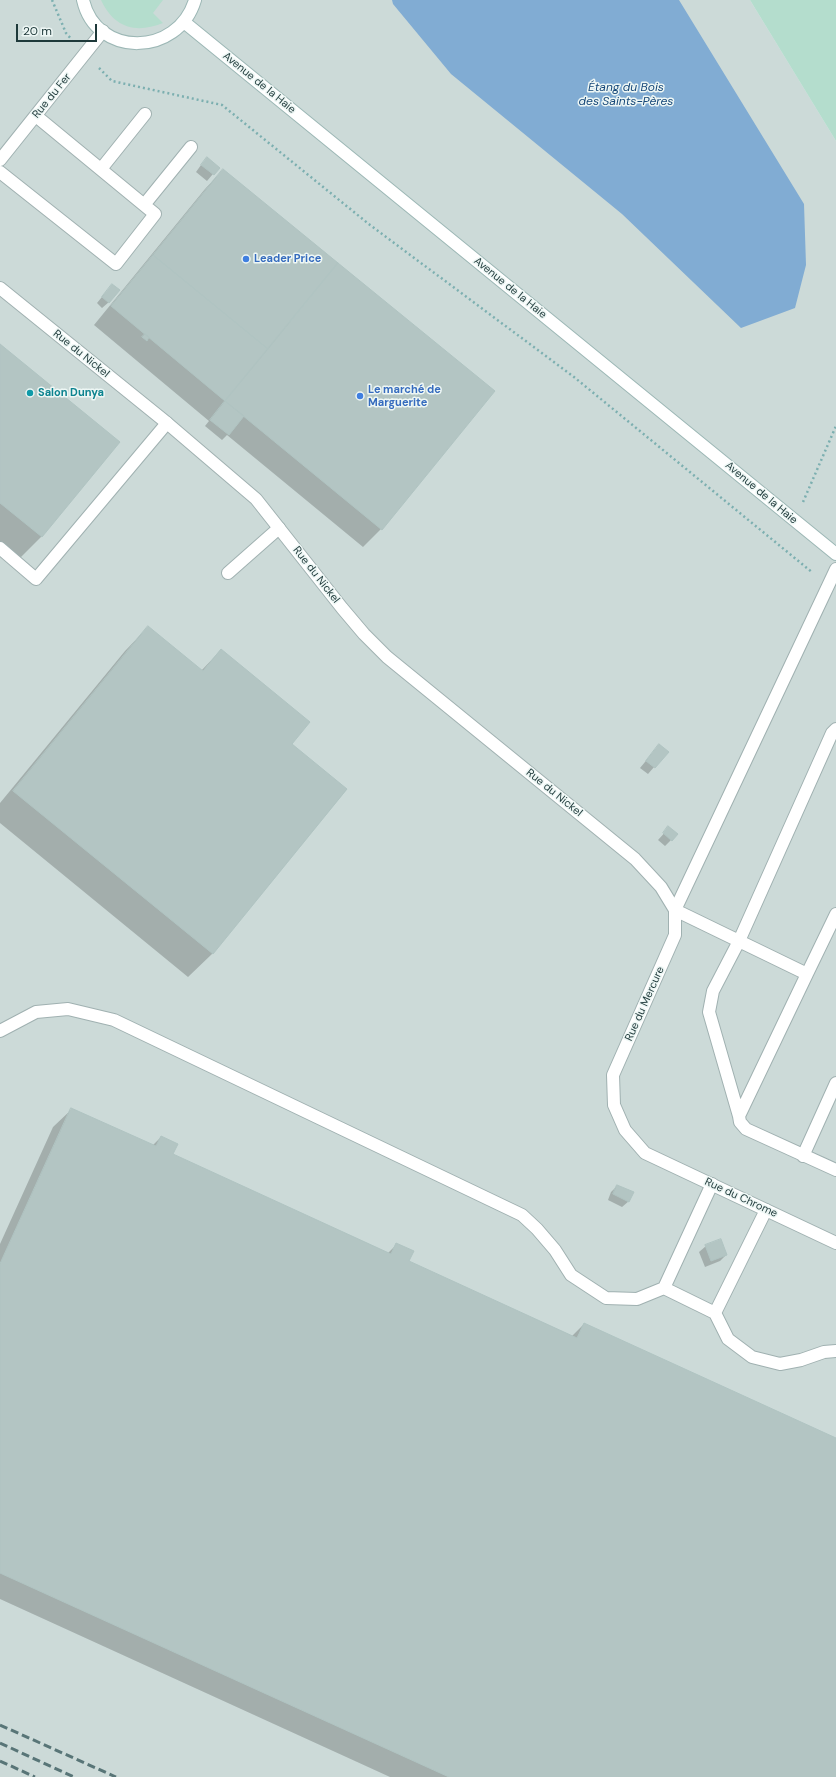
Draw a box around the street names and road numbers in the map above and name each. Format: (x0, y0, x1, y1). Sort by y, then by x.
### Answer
street label: Avenue de la Haie (220, 50, 298, 116)
street label: Rue du Fer (30, 71, 74, 121)
street label: Avenue de la Haie (471, 255, 549, 321)
street label: Rue du Nickel (50, 327, 112, 381)
street label: Avenue de la Haie (722, 459, 800, 527)
street label: Rue du Nickel (290, 544, 342, 606)
street label: Rue du Nickel (523, 766, 585, 820)
street label: Rue du Mercure (623, 965, 667, 1043)
street label: Rue du Chrome (703, 1175, 779, 1221)

